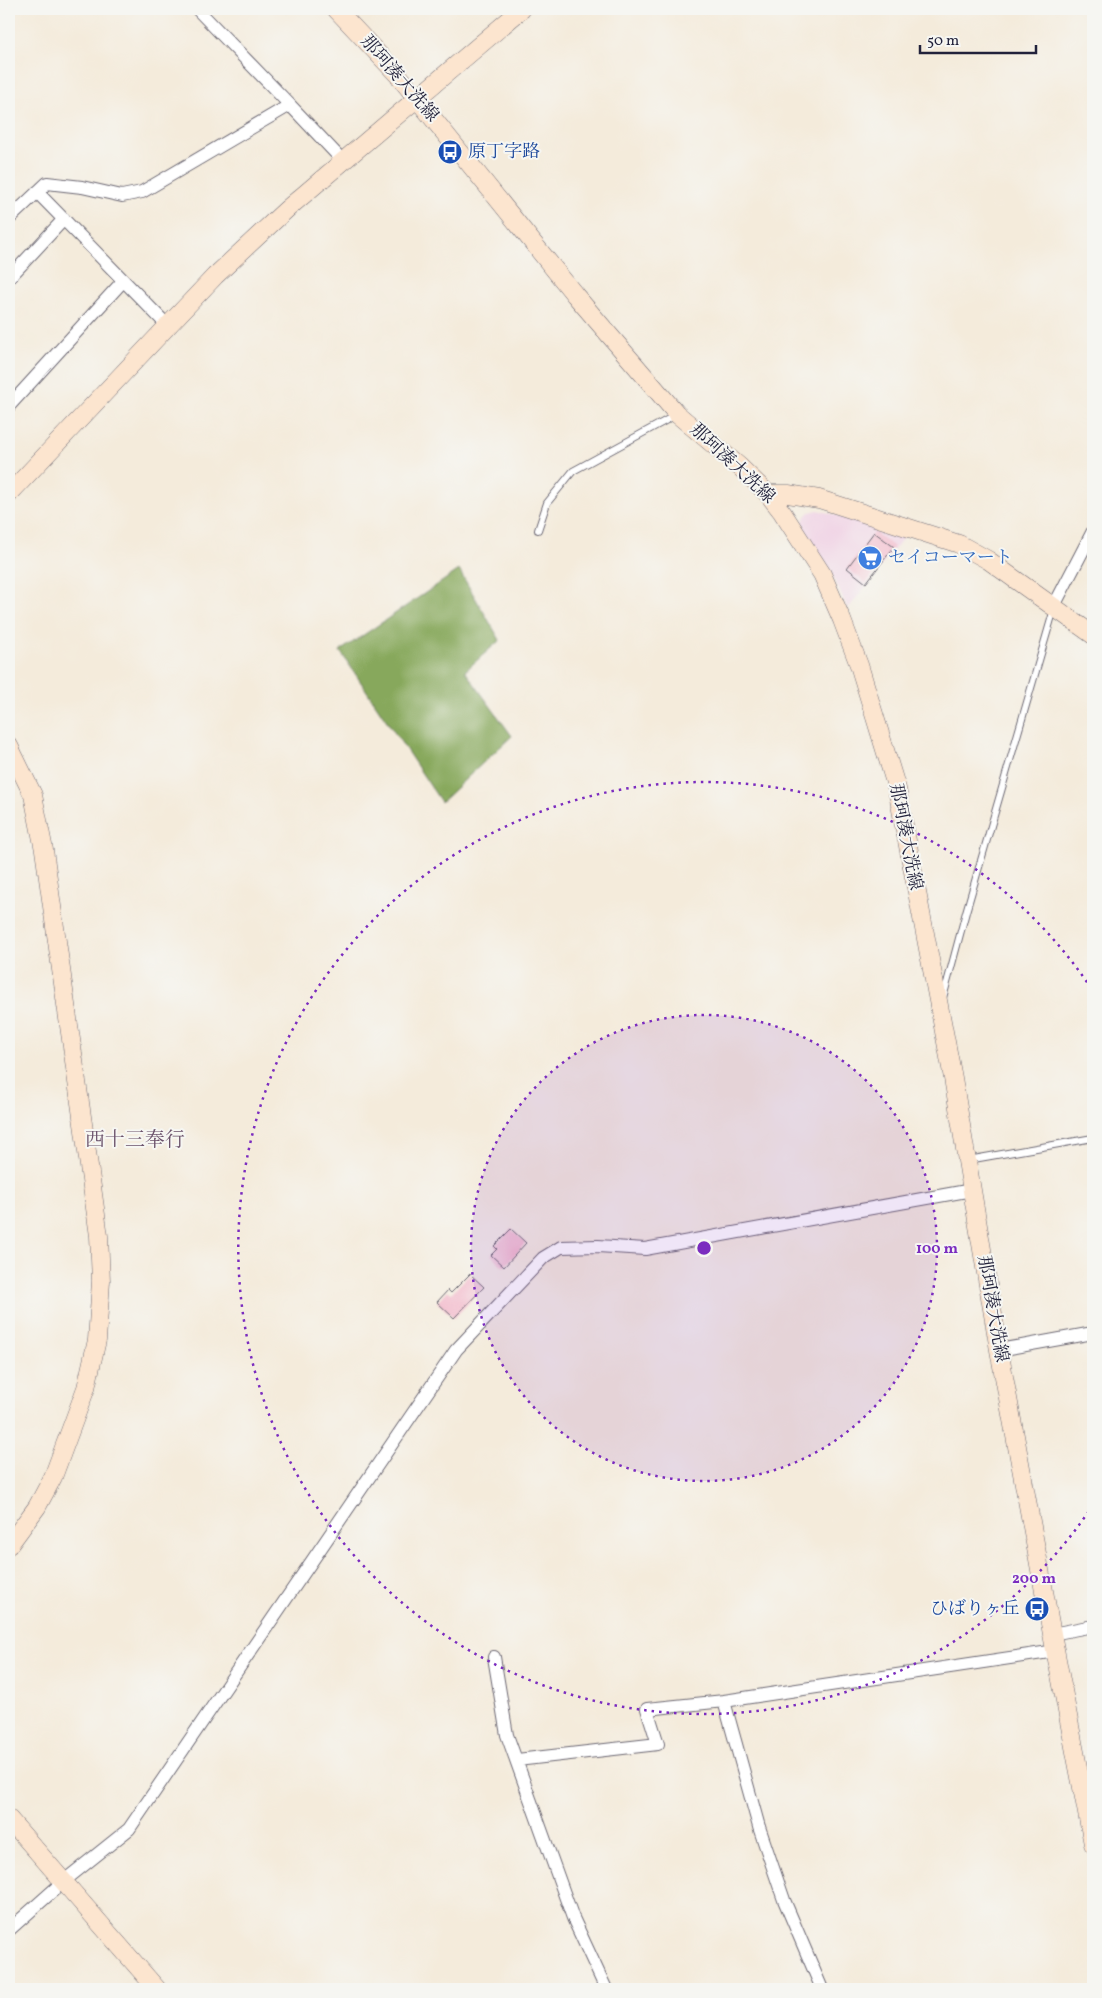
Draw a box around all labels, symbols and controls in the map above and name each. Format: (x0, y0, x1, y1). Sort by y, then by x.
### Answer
scale bar (920, 22, 1036, 54)
street label: 那珂湊大洗線 (354, 30, 444, 128)
text: 50 m (927, 31, 959, 52)
bus stop icon: 原丁字路 (437, 139, 463, 165)
place label: 原丁字路 (468, 140, 540, 165)
street label: 那珂湊大洗線 (684, 418, 780, 510)
supermarket icon: セイコーマート (857, 545, 883, 571)
place label: セイコーマート (888, 546, 1013, 571)
street label: 那珂湊大洗線 (882, 782, 928, 892)
district label: 西十三奉行 (85, 1127, 185, 1155)
centre of rings (695, 1239, 713, 1257)
text: 100 m (916, 1239, 959, 1260)
street label: 那珂湊大洗線 (970, 1254, 1014, 1364)
text: 200 m (1012, 1569, 1056, 1590)
bus stop icon: ひばりヶ丘 (1024, 1596, 1050, 1622)
place label: ひばりヶ丘 (930, 1597, 1020, 1622)

